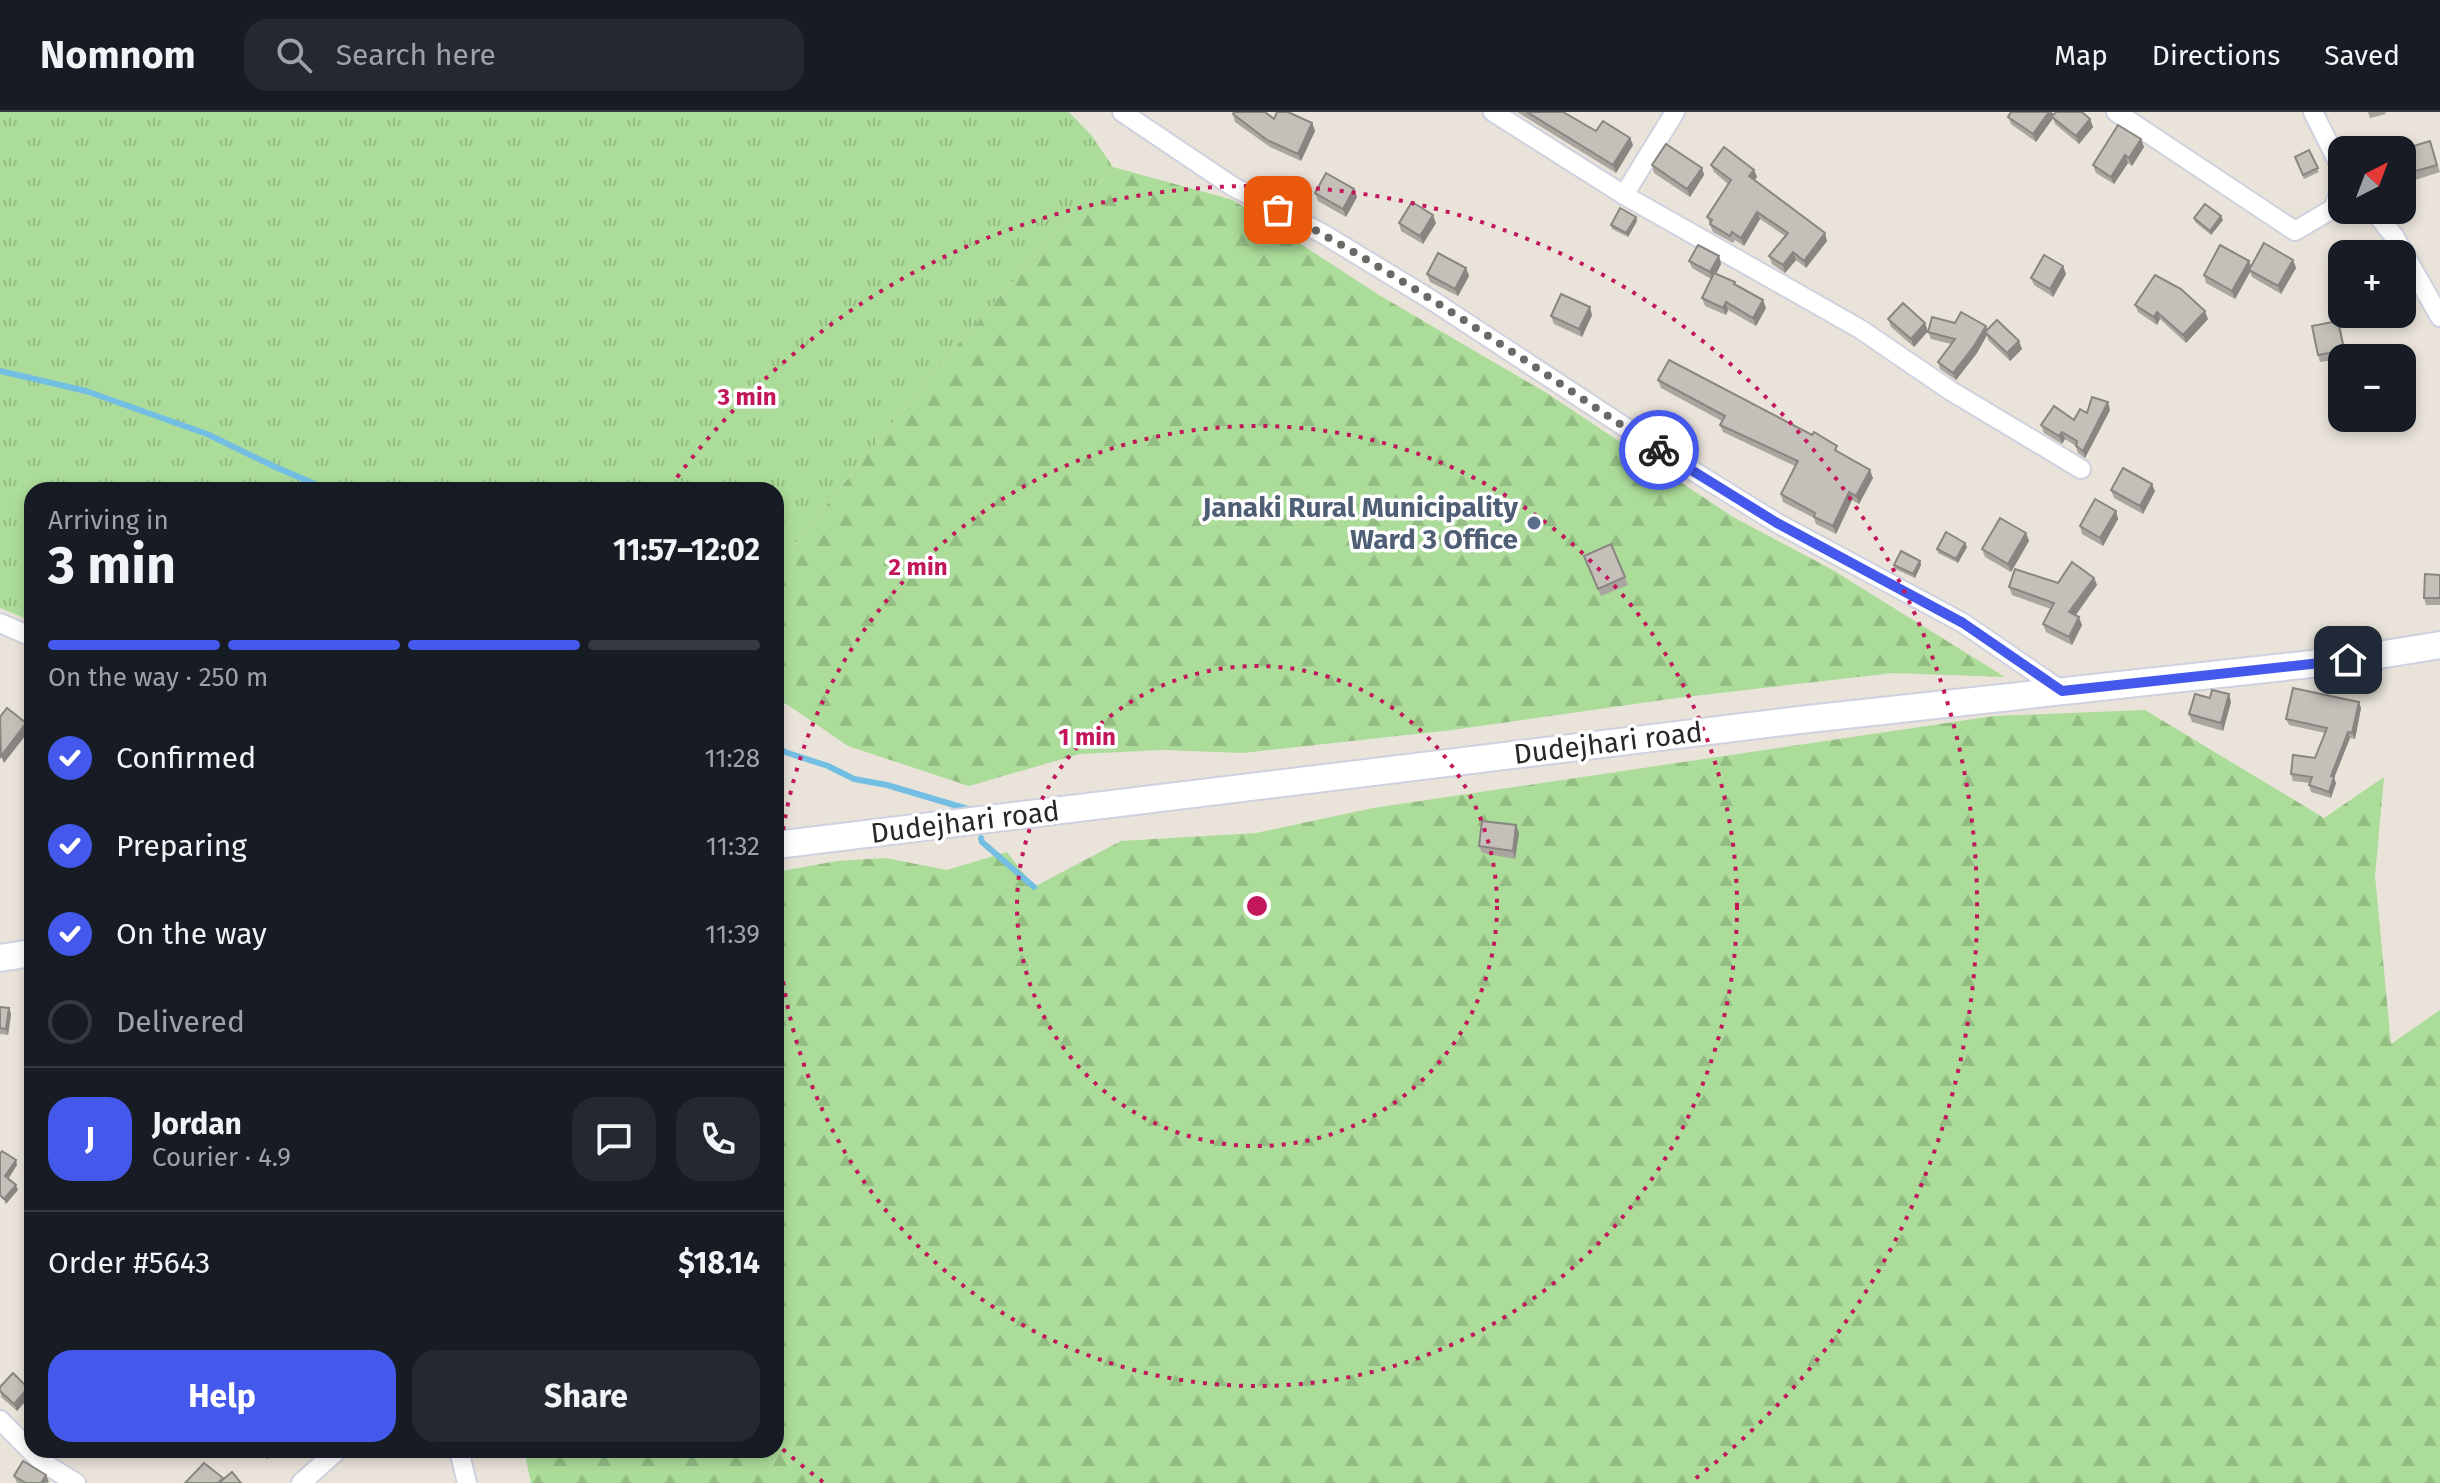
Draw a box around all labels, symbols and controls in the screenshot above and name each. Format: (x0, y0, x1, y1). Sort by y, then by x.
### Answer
search box (244, 19, 804, 91)
text: Nomnom (40, 32, 196, 78)
icon: search (272, 33, 316, 77)
text: Search here (336, 37, 496, 73)
text: Map (2054, 39, 2108, 72)
text: Directions (2152, 39, 2280, 72)
text: Saved (2324, 39, 2400, 72)
north arrow (2328, 136, 2416, 224)
map controls (2328, 136, 2416, 432)
pin (1244, 176, 1312, 244)
icon: bag (1256, 188, 1300, 232)
button: + (2328, 240, 2416, 328)
button: − (2328, 344, 2416, 432)
text: 3 min (716, 383, 777, 411)
courier (1619, 410, 1699, 490)
icon: bike (1637, 428, 1681, 472)
place label: Janaki Rural Municipality Ward 3 Office (1201, 491, 1518, 556)
text: Arriving in (48, 505, 169, 536)
marker: Janaki Rural Municipality Ward 3 Office (1525, 514, 1543, 532)
text: 11:57–12:02 (613, 532, 760, 568)
text: 3 min (48, 534, 176, 597)
text: 2 min (889, 553, 948, 581)
pin (2314, 626, 2382, 694)
icon: home (2326, 638, 2370, 682)
text: On the way · 250 m (48, 662, 268, 693)
street label: Dudejhari road (1512, 715, 1704, 771)
text: 1 min (1058, 723, 1116, 751)
icon: check (48, 736, 92, 780)
text: Confirmed (116, 740, 256, 776)
text: 11:28 (704, 743, 760, 774)
street label: Dudejhari road (869, 794, 1061, 850)
icon: check (48, 824, 92, 868)
text: Preparing (116, 828, 247, 864)
text: 11:32 (706, 831, 760, 862)
centre of rings (1243, 892, 1271, 920)
icon: check (48, 912, 92, 956)
text: On the way (116, 916, 267, 952)
text: 11:39 (705, 919, 760, 950)
text: Delivered (116, 1004, 245, 1040)
button: chat (572, 1097, 656, 1181)
button: phone (676, 1097, 760, 1181)
text: Jordan (152, 1106, 242, 1142)
text: J (85, 1121, 95, 1157)
text: Courier · 4.9 (152, 1142, 291, 1173)
text: Order #5643 (48, 1245, 210, 1281)
text: $18.14 (678, 1245, 760, 1281)
button: Help (48, 1350, 396, 1442)
button: Share (412, 1350, 760, 1442)

